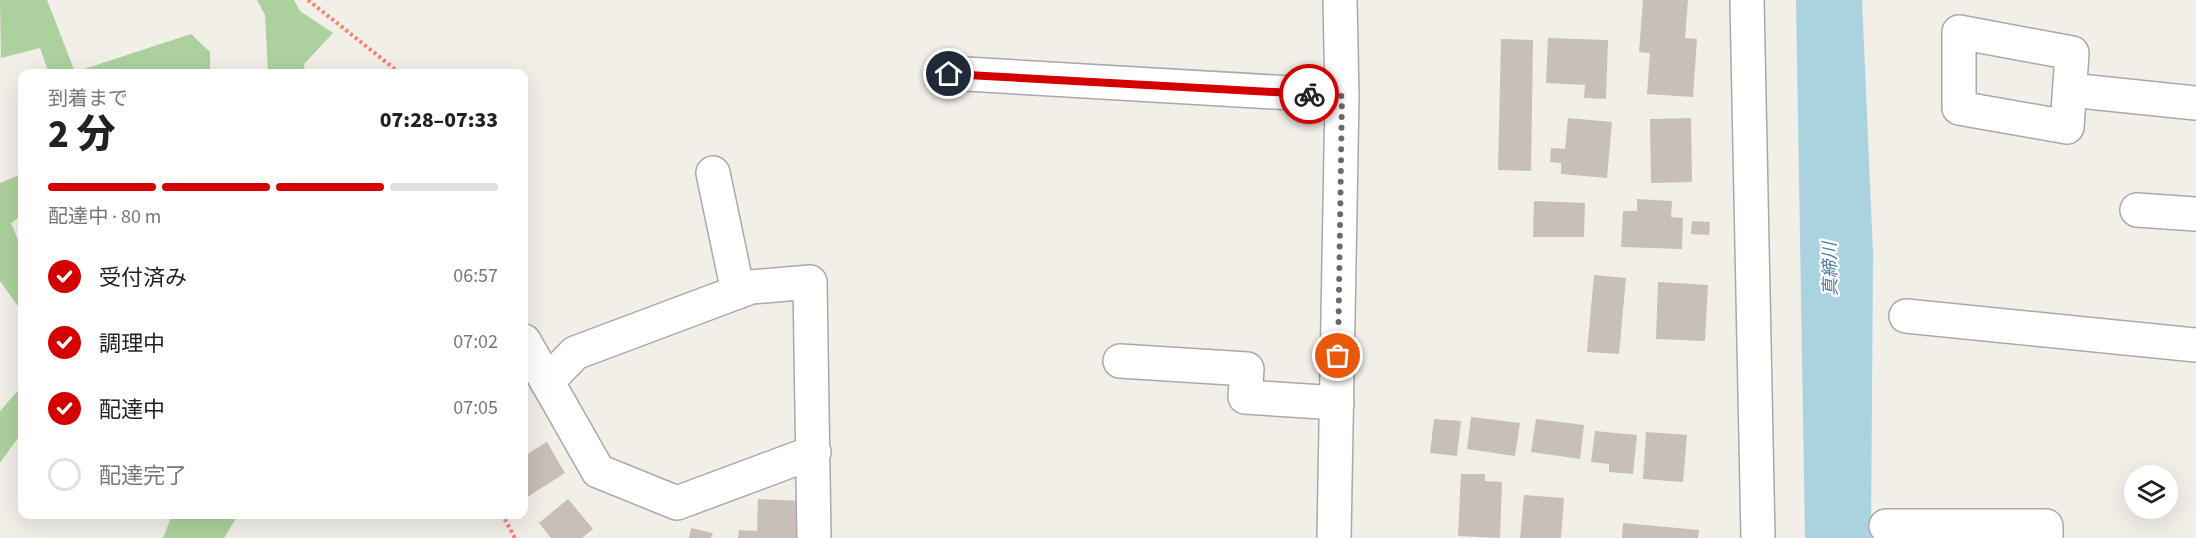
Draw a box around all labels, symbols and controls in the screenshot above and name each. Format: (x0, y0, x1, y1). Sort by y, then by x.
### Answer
pin (923, 48, 974, 99)
icon: home (932, 57, 965, 90)
courier (1279, 64, 1339, 124)
icon: bike (1293, 78, 1326, 111)
text: 到着まで (48, 85, 128, 113)
text: 07:28–07:33 (380, 104, 498, 136)
text: 2 分 (48, 107, 116, 163)
text: 配達中 · 80 m (48, 203, 161, 231)
water label: 真締川 (1817, 240, 1843, 296)
icon: check (48, 260, 81, 293)
text: 受付済み (99, 262, 187, 294)
text: 06:57 (453, 262, 498, 290)
icon: check (48, 326, 81, 359)
text: 調理中 (99, 328, 165, 360)
text: 07:02 (453, 328, 498, 356)
pin (1312, 330, 1363, 381)
icon: bag (1321, 339, 1354, 372)
icon: check (48, 392, 81, 425)
text: 配達中 (99, 394, 165, 426)
text: 07:05 (453, 394, 498, 422)
text: 配達完了 (99, 460, 187, 492)
map controls (2124, 465, 2178, 519)
button: layers (2124, 465, 2178, 519)

